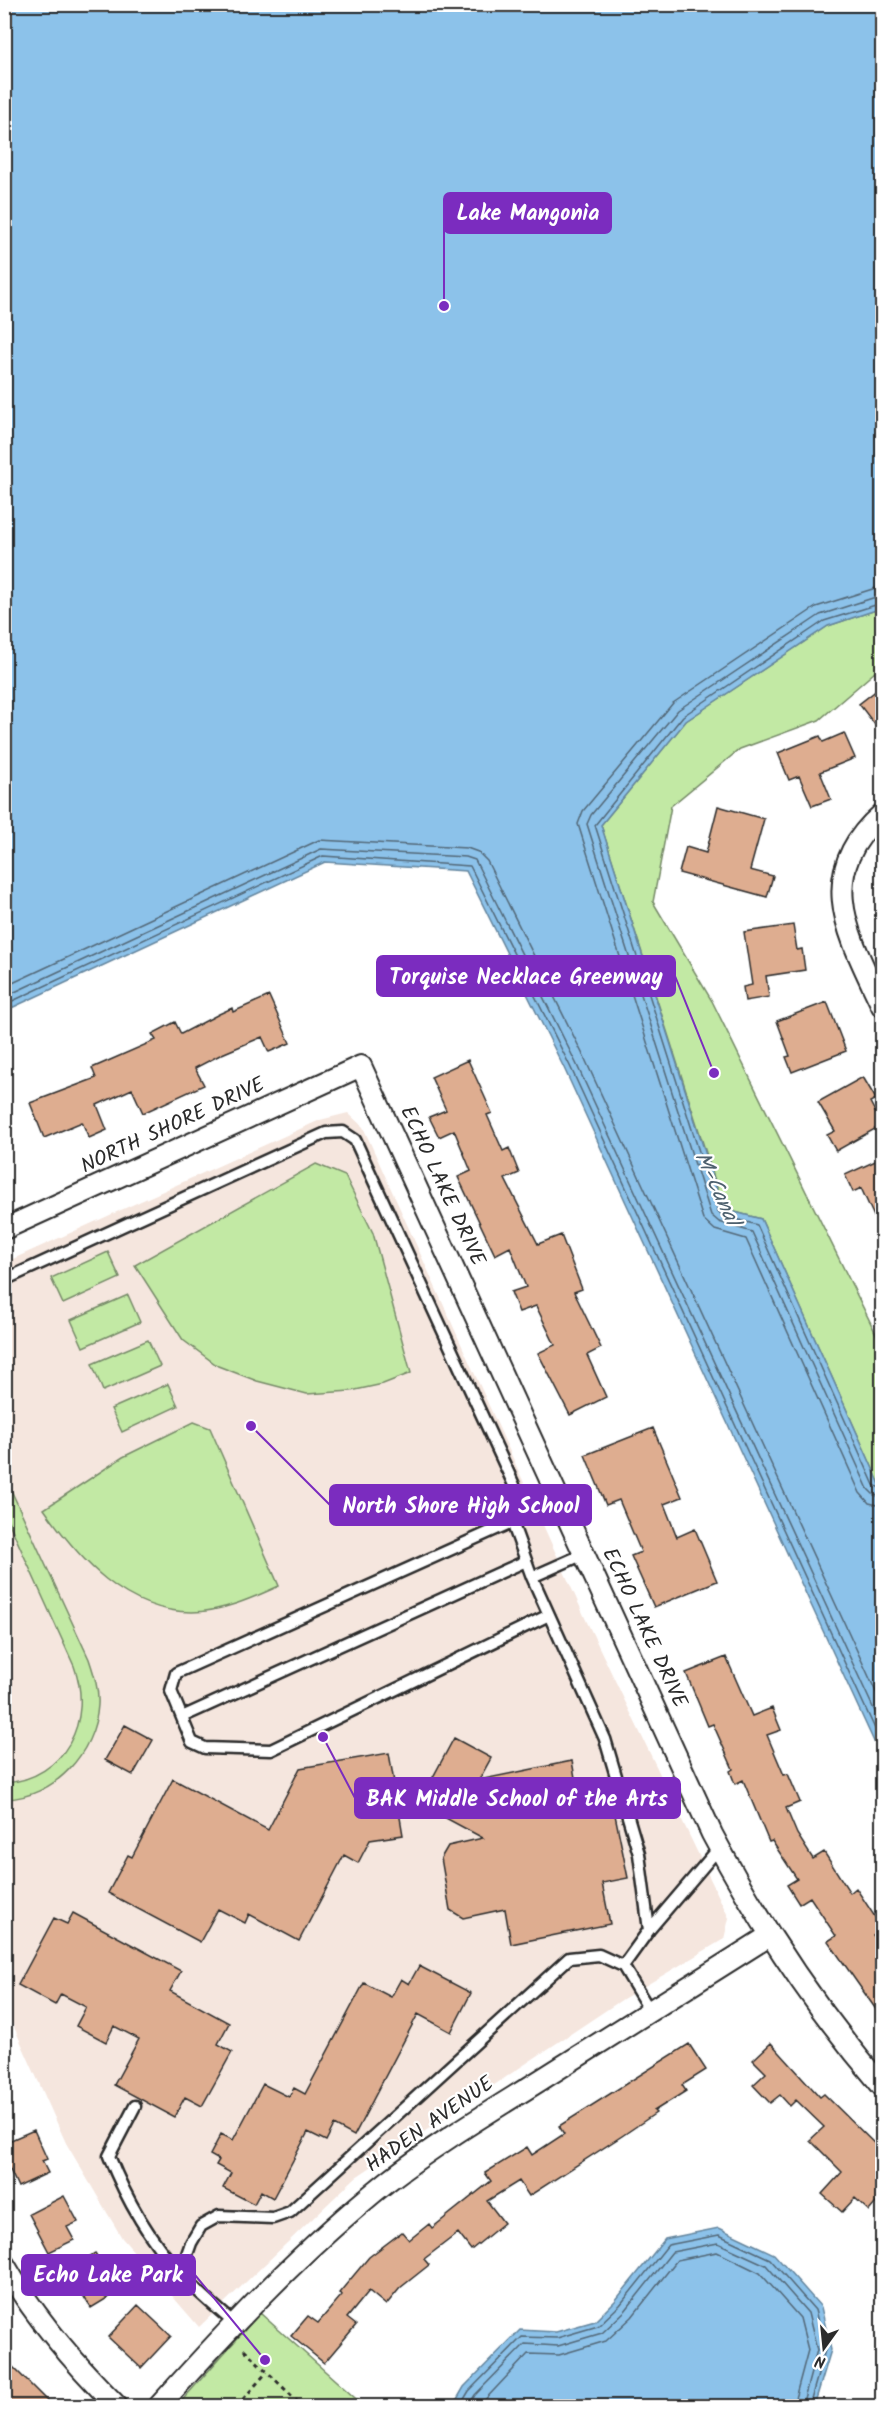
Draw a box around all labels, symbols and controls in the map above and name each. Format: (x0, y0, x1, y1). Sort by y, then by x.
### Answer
callout: Lake Mangonia (444, 193, 611, 233)
text: Lake Mangonia (456, 197, 600, 232)
callout: Torquise Necklace Greenway (377, 956, 675, 996)
text: Torquise Necklace Greenway (389, 961, 663, 996)
street label: NORTH SHORE DRIVE (75, 1068, 271, 1183)
street label: ECHO LAKE DRIVE (390, 1100, 494, 1272)
water label: M-Canal (684, 1146, 750, 1236)
callout: North Shore High School (330, 1485, 591, 1525)
text: North Shore High School (342, 1490, 580, 1525)
street label: ECHO LAKE DRIVE (592, 1542, 696, 1714)
callout: BAK Middle School of the Arts (355, 1778, 680, 1818)
text: BAK Middle School of the Arts (366, 1783, 669, 1818)
street label: HADEN AVENUE (359, 2068, 502, 2182)
callout: Echo Lake Park (22, 2255, 195, 2295)
text: Echo Lake Park (33, 2259, 184, 2294)
north arrow (794, 2318, 854, 2378)
text: N (812, 2348, 829, 2374)

